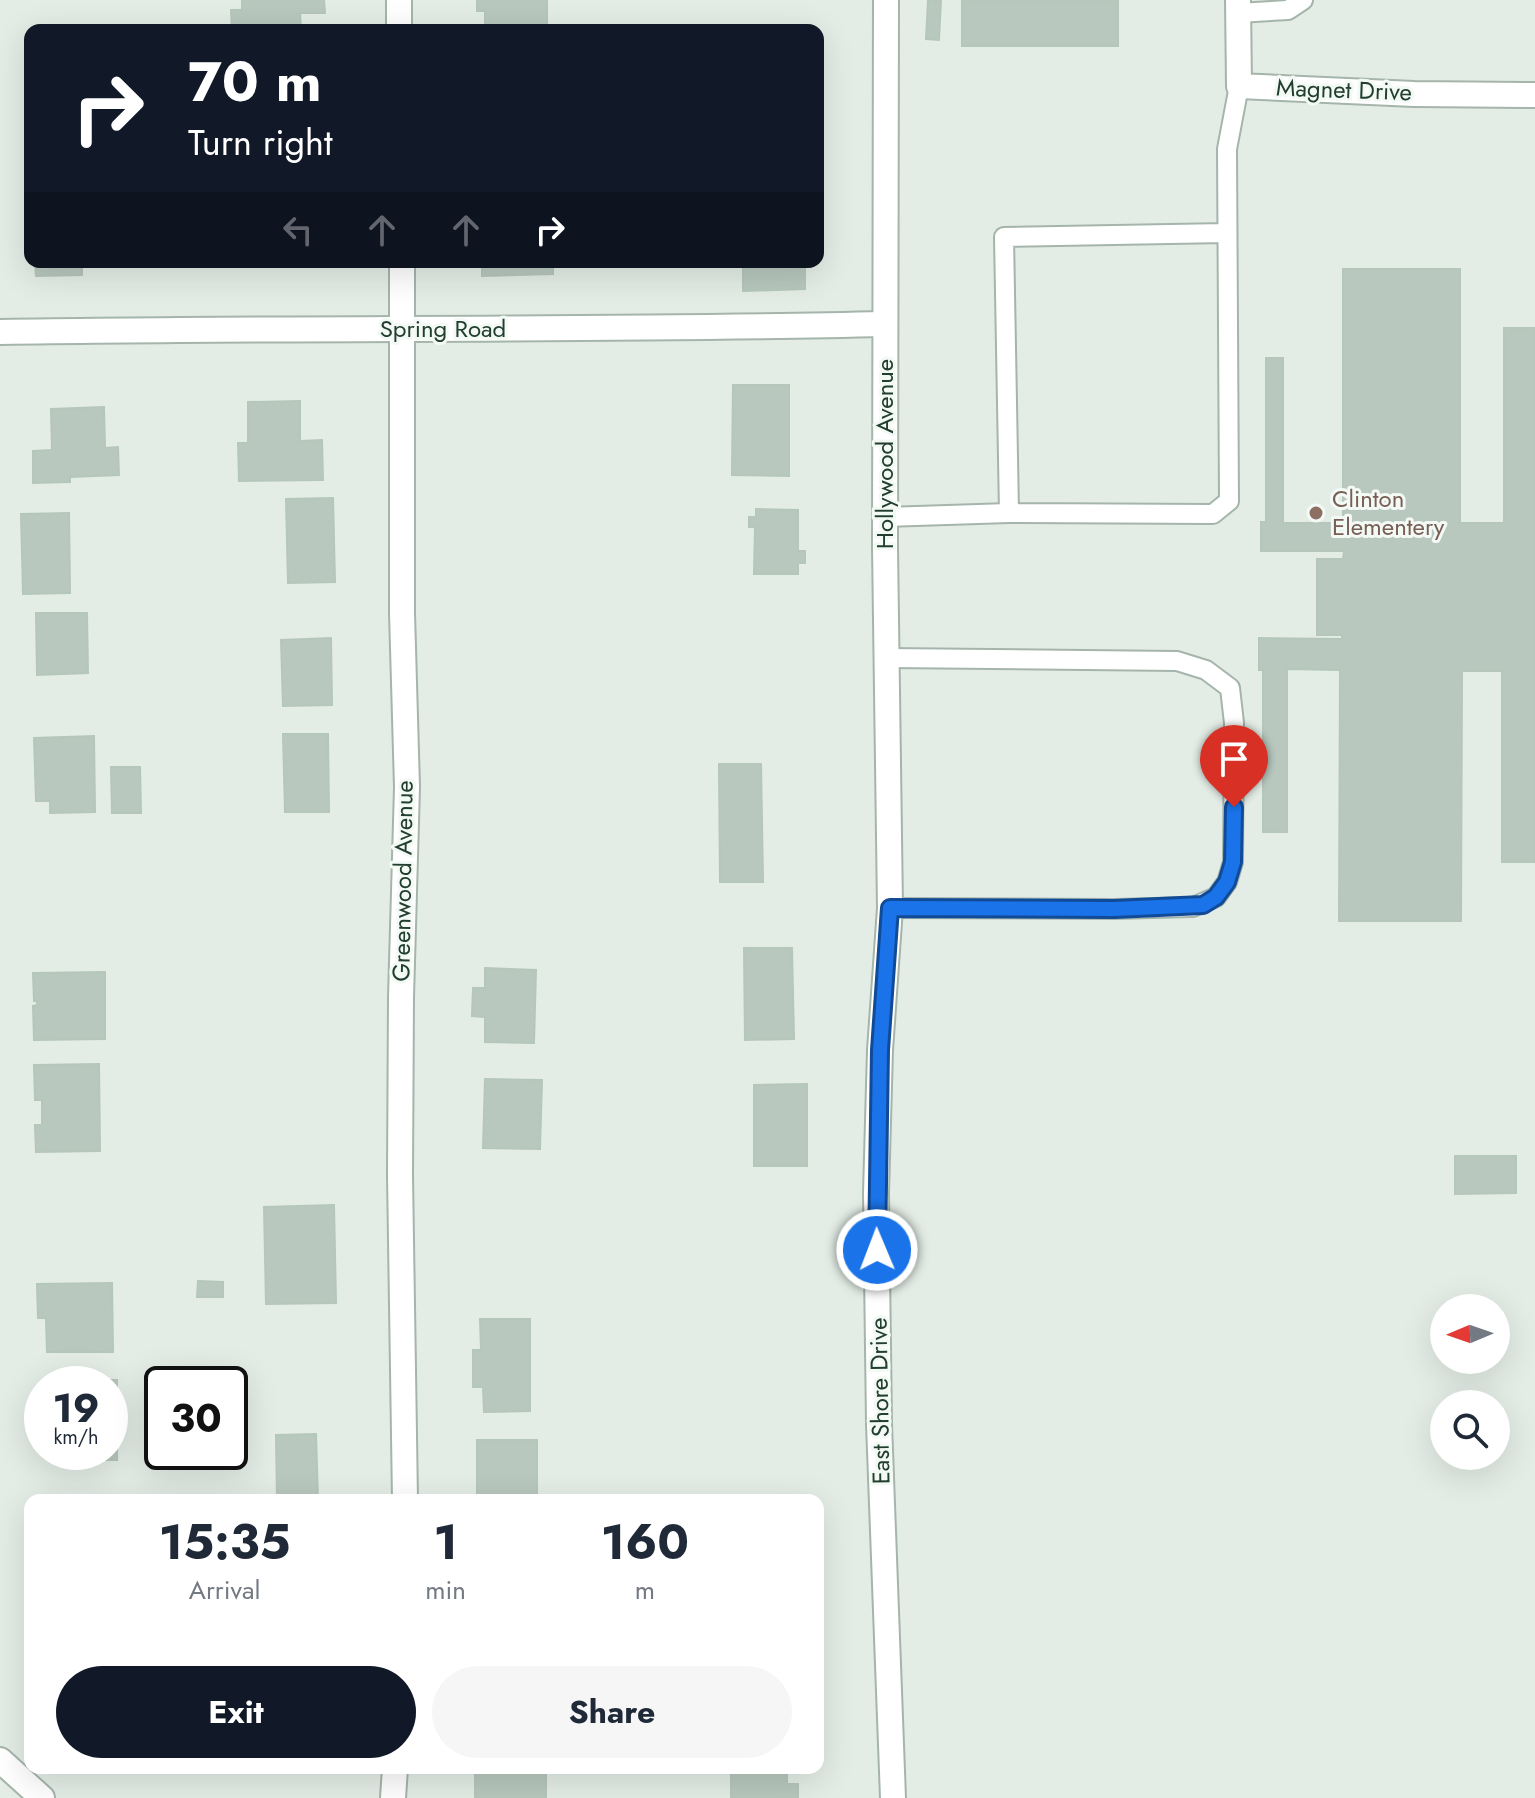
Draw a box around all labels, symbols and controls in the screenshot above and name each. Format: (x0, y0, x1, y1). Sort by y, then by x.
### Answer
text: 70 m (188, 41, 322, 122)
icon: right (56, 56, 160, 160)
street label: Magnet Drive (1275, 70, 1413, 109)
text: Turn right (188, 116, 333, 168)
icon: left (276, 208, 320, 252)
icon: ahead (360, 208, 404, 252)
icon: ahead (444, 208, 488, 252)
icon: right (528, 208, 572, 252)
street label: Spring Road (380, 311, 506, 346)
street label: Hollywood Avenue (867, 359, 902, 549)
place label: Clinton Elementery (1332, 481, 1445, 544)
marker: Clinton Elementery (1307, 504, 1325, 522)
pin (1200, 725, 1268, 807)
icon: arrive (1212, 737, 1256, 781)
street label: Greenwood Avenue (383, 780, 422, 982)
position arrow (835, 1208, 919, 1292)
north arrow (1430, 1294, 1510, 1374)
map controls (1430, 1294, 1510, 1470)
street label: East Shore Drive (861, 1317, 898, 1485)
speed limit sign: 30 (144, 1366, 248, 1470)
text: 19 (52, 1379, 100, 1437)
button: search (1430, 1390, 1510, 1470)
text: km/h (53, 1423, 99, 1452)
text: 15:35 (159, 1508, 290, 1577)
text: 1 (433, 1508, 458, 1577)
text: 160 (601, 1508, 689, 1577)
text: Arrival (189, 1571, 260, 1609)
text: min (425, 1571, 466, 1609)
text: m (635, 1571, 655, 1609)
button: Exit (56, 1666, 416, 1758)
button: Share (432, 1666, 792, 1758)

